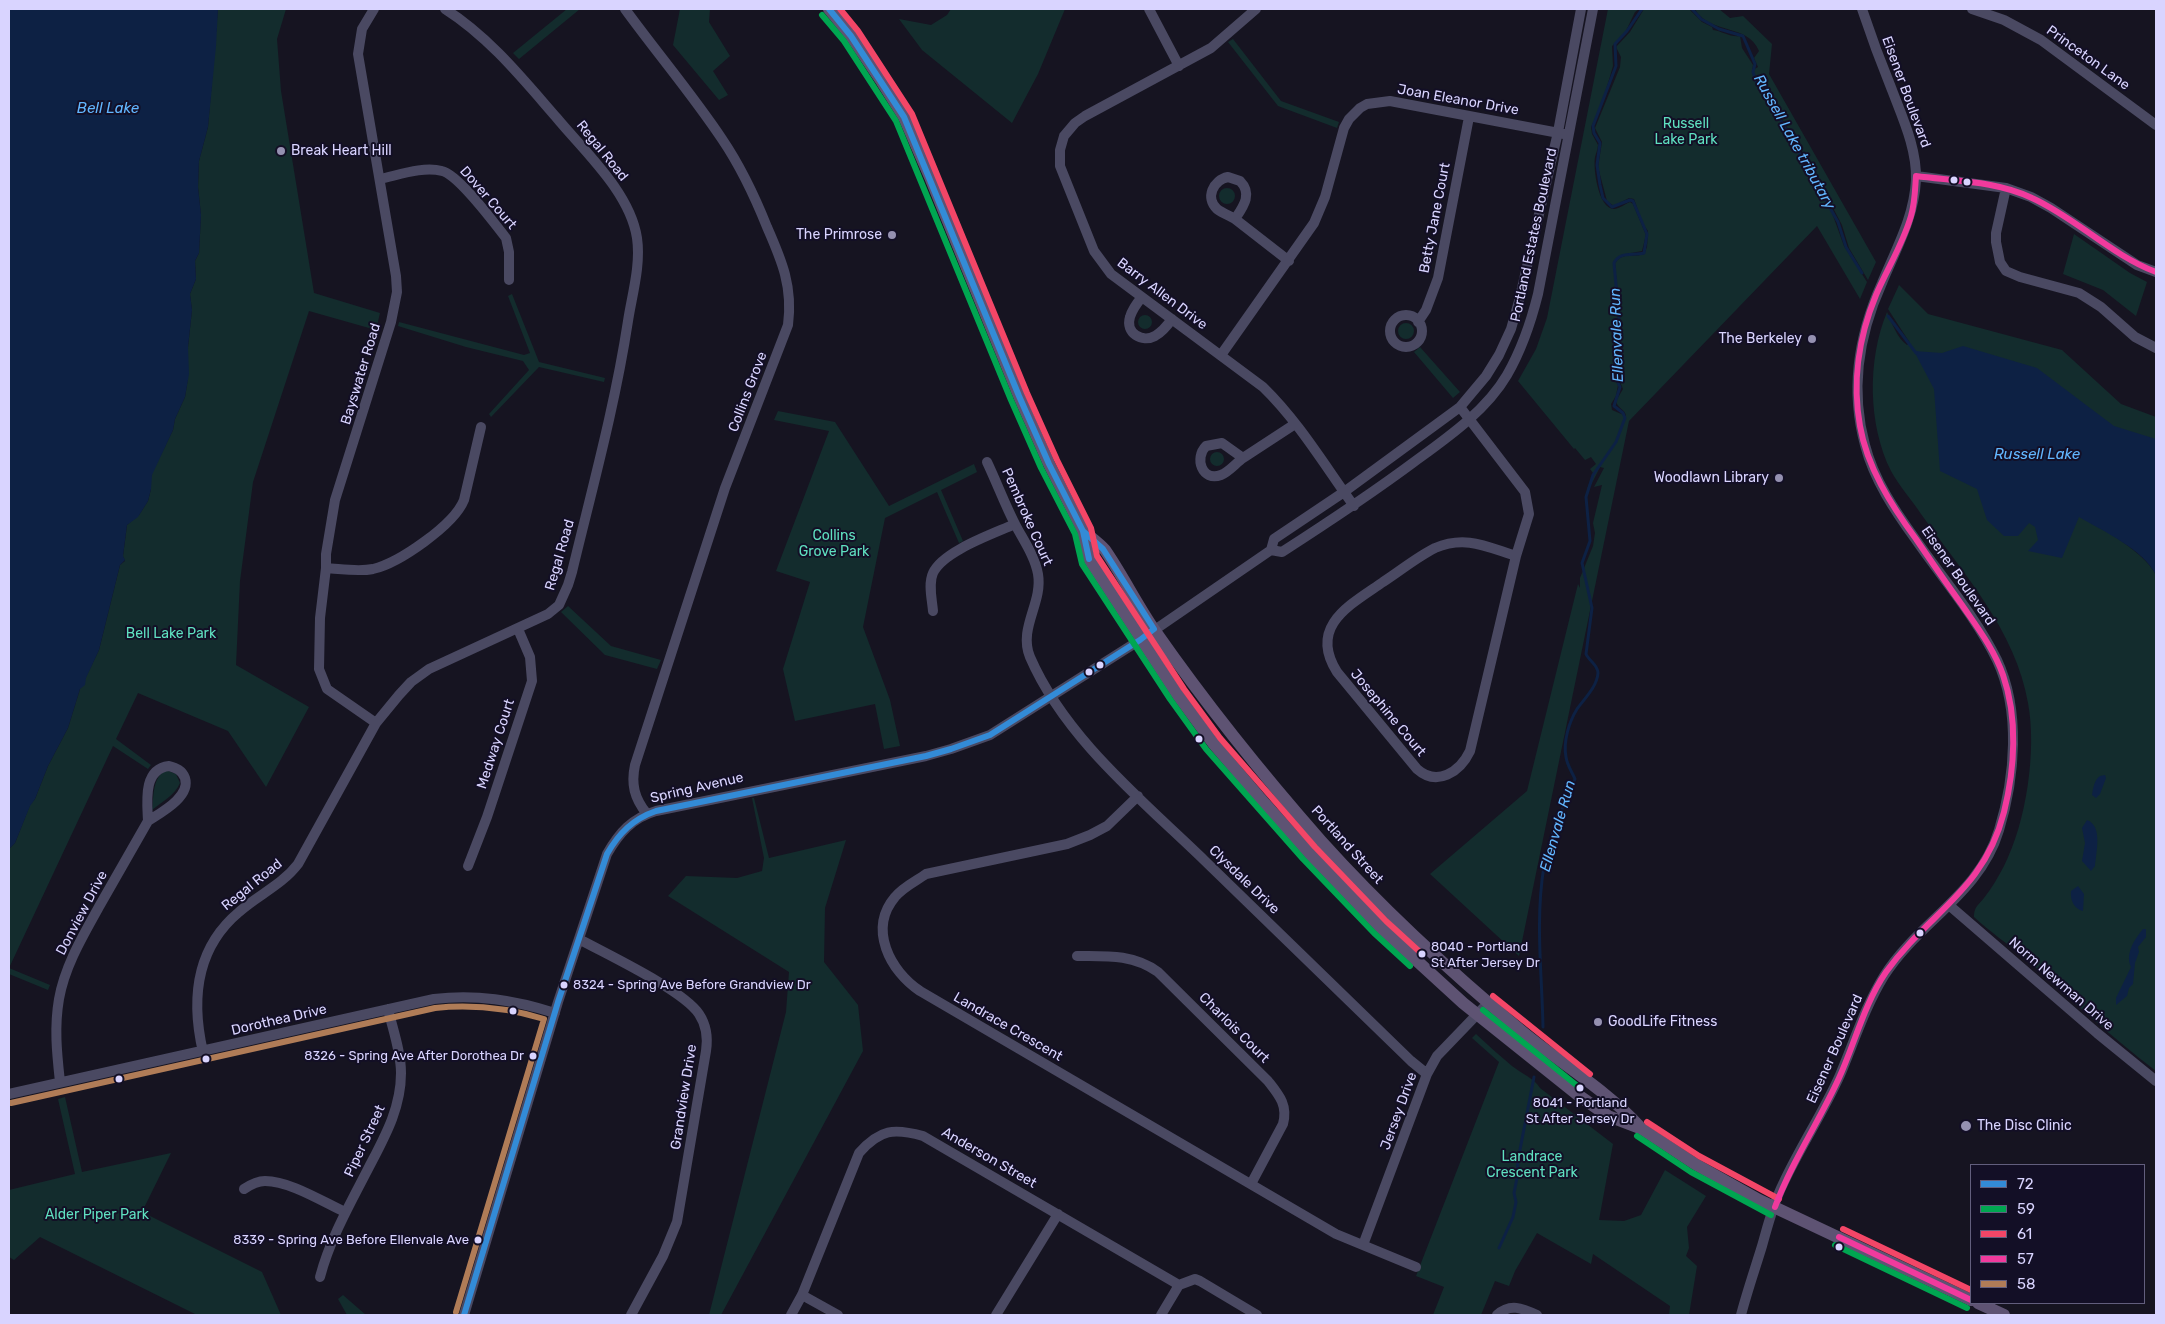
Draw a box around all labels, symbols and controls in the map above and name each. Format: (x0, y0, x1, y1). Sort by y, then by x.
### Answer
street label: Princeton Lane (2043, 22, 2133, 94)
street label: Eisener Boulevard (1878, 34, 1934, 150)
water label: Russell Lake tributary (1749, 71, 1839, 213)
street label: Joan Eleanor Drive (1396, 81, 1520, 119)
water label: Bell Lake (77, 100, 139, 118)
park label: Russell Lake Park (1655, 116, 1717, 148)
street label: Regal Road (572, 117, 632, 185)
place label: Break Heart Hill (291, 143, 392, 159)
marker: Break Heart Hill (275, 145, 287, 157)
street label: Portland Estates Boulevard (1507, 147, 1561, 323)
street label: Betty Jane Court (1416, 161, 1454, 275)
street label: Dover Court (456, 163, 520, 233)
unlabelled marker (1949, 175, 1959, 185)
unlabelled marker (1962, 177, 1972, 187)
place label: The Primrose (796, 227, 882, 243)
marker: The Primrose (886, 229, 898, 241)
street label: Barry Allen Drive (1114, 255, 1210, 333)
water label: Ellenvale Run (1606, 288, 1628, 382)
street label: Bayswater Road (338, 321, 384, 427)
place label: The Berkeley (1718, 331, 1802, 347)
marker: The Berkeley (1806, 333, 1818, 345)
street label: Collins Grove (725, 350, 771, 434)
water label: Russell Lake (1994, 446, 2080, 464)
street label: Pembroke Court (998, 465, 1056, 569)
place label: Woodlawn Library (1654, 470, 1769, 486)
marker: Woodlawn Library (1773, 472, 1785, 484)
street label: Regal Road (542, 518, 578, 592)
street label: Eisener Boulevard (1917, 523, 1999, 629)
park label: Collins Grove Park (799, 528, 869, 560)
park label: Bell Lake Park (126, 626, 216, 642)
unlabelled marker (1095, 660, 1105, 670)
street label: Josephine Court (1347, 666, 1429, 760)
unlabelled marker (1084, 667, 1094, 677)
street label: Medway Court (474, 697, 518, 791)
unlabelled marker (1194, 734, 1204, 744)
street label: Spring Avenue (649, 769, 745, 807)
water label: Ellenvale Run (1536, 778, 1580, 874)
street label: Portland Street (1307, 802, 1387, 888)
street label: Clysdale Drive (1205, 842, 1283, 918)
street label: Regal Road (218, 855, 286, 915)
street label: Donview Drive (53, 868, 111, 958)
unlabelled marker (1915, 928, 1925, 938)
street label: Norm Newman Drive (2005, 934, 2117, 1034)
place label: 8040 - Portland St After Jersey Dr (1431, 939, 1540, 970)
marker: 8040 - Portland St After Jersey Dr (1417, 949, 1427, 959)
place label: 8324 - Spring Ave Before Grandview Dr (573, 977, 811, 993)
marker: 8324 - Spring Ave Before Grandview Dr (559, 980, 569, 990)
street label: Landrace Crescent (950, 989, 1066, 1065)
street label: Charlois Court (1195, 989, 1273, 1067)
street label: Eisener Boulevard (1803, 992, 1867, 1106)
street label: Dorothea Drive (230, 1001, 328, 1039)
unlabelled marker (508, 1006, 518, 1016)
place label: GoodLife Fitness (1608, 1014, 1717, 1030)
marker: GoodLife Fitness (1592, 1016, 1604, 1028)
street label: Grandview Drive (667, 1043, 701, 1151)
place label: 8326 - Spring Ave After Dorothea Dr (304, 1048, 524, 1064)
marker: 8326 - Spring Ave After Dorothea Dr (528, 1051, 538, 1061)
unlabelled marker (201, 1054, 211, 1064)
street label: Jersey Drive (1377, 1070, 1421, 1152)
unlabelled marker (114, 1074, 124, 1084)
marker: 8041 - Portland St After Jersey Dr (1575, 1083, 1585, 1093)
place label: 8041 - Portland St After Jersey Dr (1526, 1095, 1634, 1126)
street label: Piper Street (341, 1102, 389, 1180)
place label: The Disc Clinic (1977, 1118, 2072, 1134)
marker: The Disc Clinic (1959, 1119, 1973, 1133)
street label: Anderson Street (939, 1124, 1039, 1192)
park label: Landrace Crescent Park (1486, 1149, 1578, 1182)
legend (1970, 1164, 2145, 1304)
text: 72 (2017, 1175, 2034, 1193)
text: 59 (2017, 1200, 2035, 1218)
park label: Alder Piper Park (45, 1207, 149, 1223)
text: 61 (2017, 1225, 2032, 1243)
place label: 8339 - Spring Ave Before Ellenvale Ave (233, 1232, 469, 1248)
marker: 8339 - Spring Ave Before Ellenvale Ave (473, 1235, 483, 1245)
unlabelled marker (1834, 1242, 1844, 1252)
text: 57 (2017, 1250, 2034, 1268)
text: 58 (2017, 1275, 2035, 1293)

